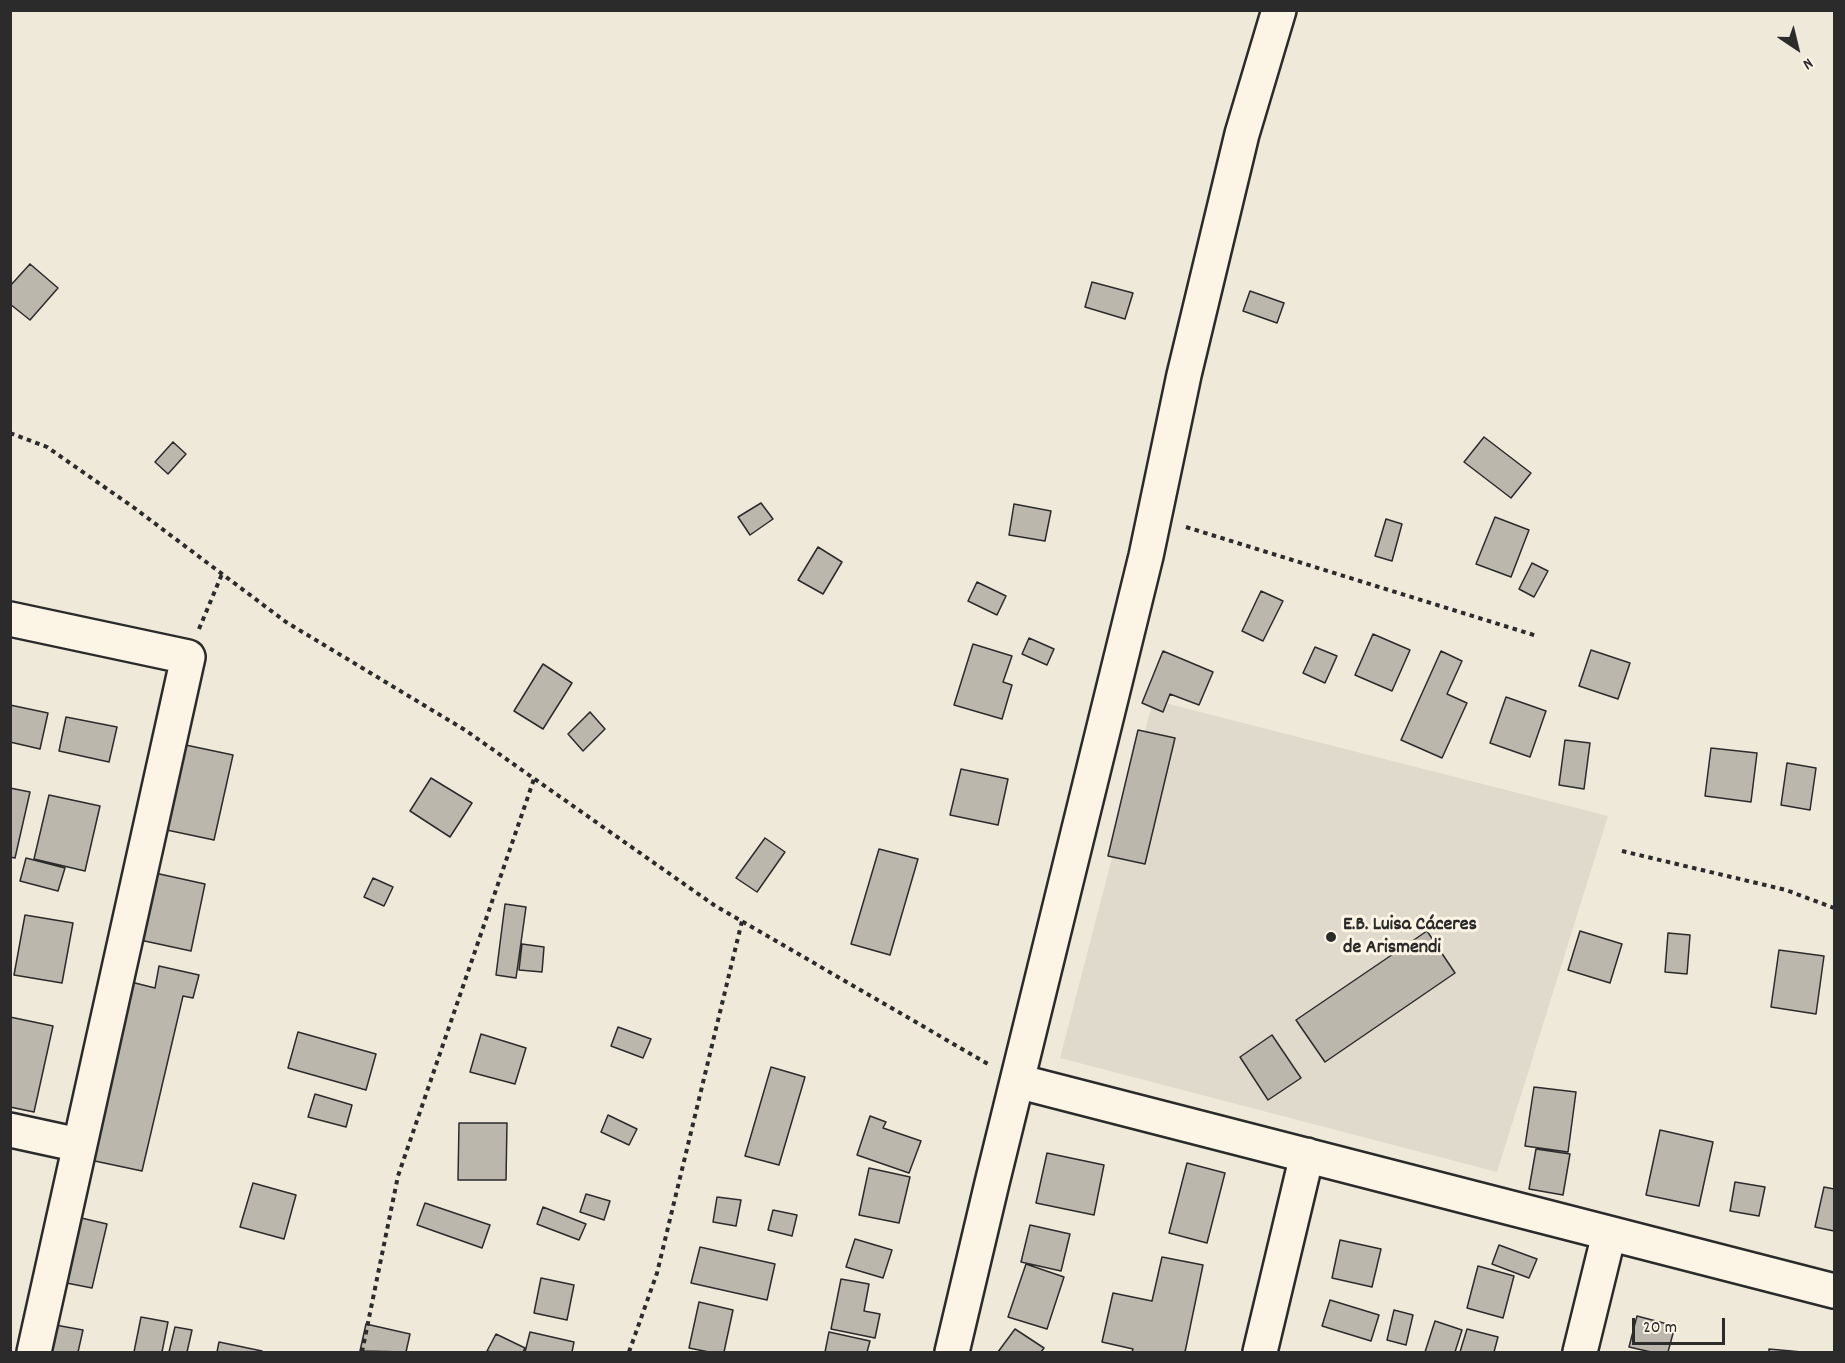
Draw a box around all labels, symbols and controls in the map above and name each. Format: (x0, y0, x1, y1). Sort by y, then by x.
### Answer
north arrow (1767, 18, 1827, 78)
text: N (1798, 51, 1817, 75)
place label: E.B. Luisa Cáceres de Arismendi (1343, 914, 1477, 961)
marker: E.B. Luisa Cáceres de Arismendi (1324, 930, 1338, 944)
scale bar (1635, 1306, 1728, 1344)
text: 20 m (1643, 1316, 1677, 1341)

